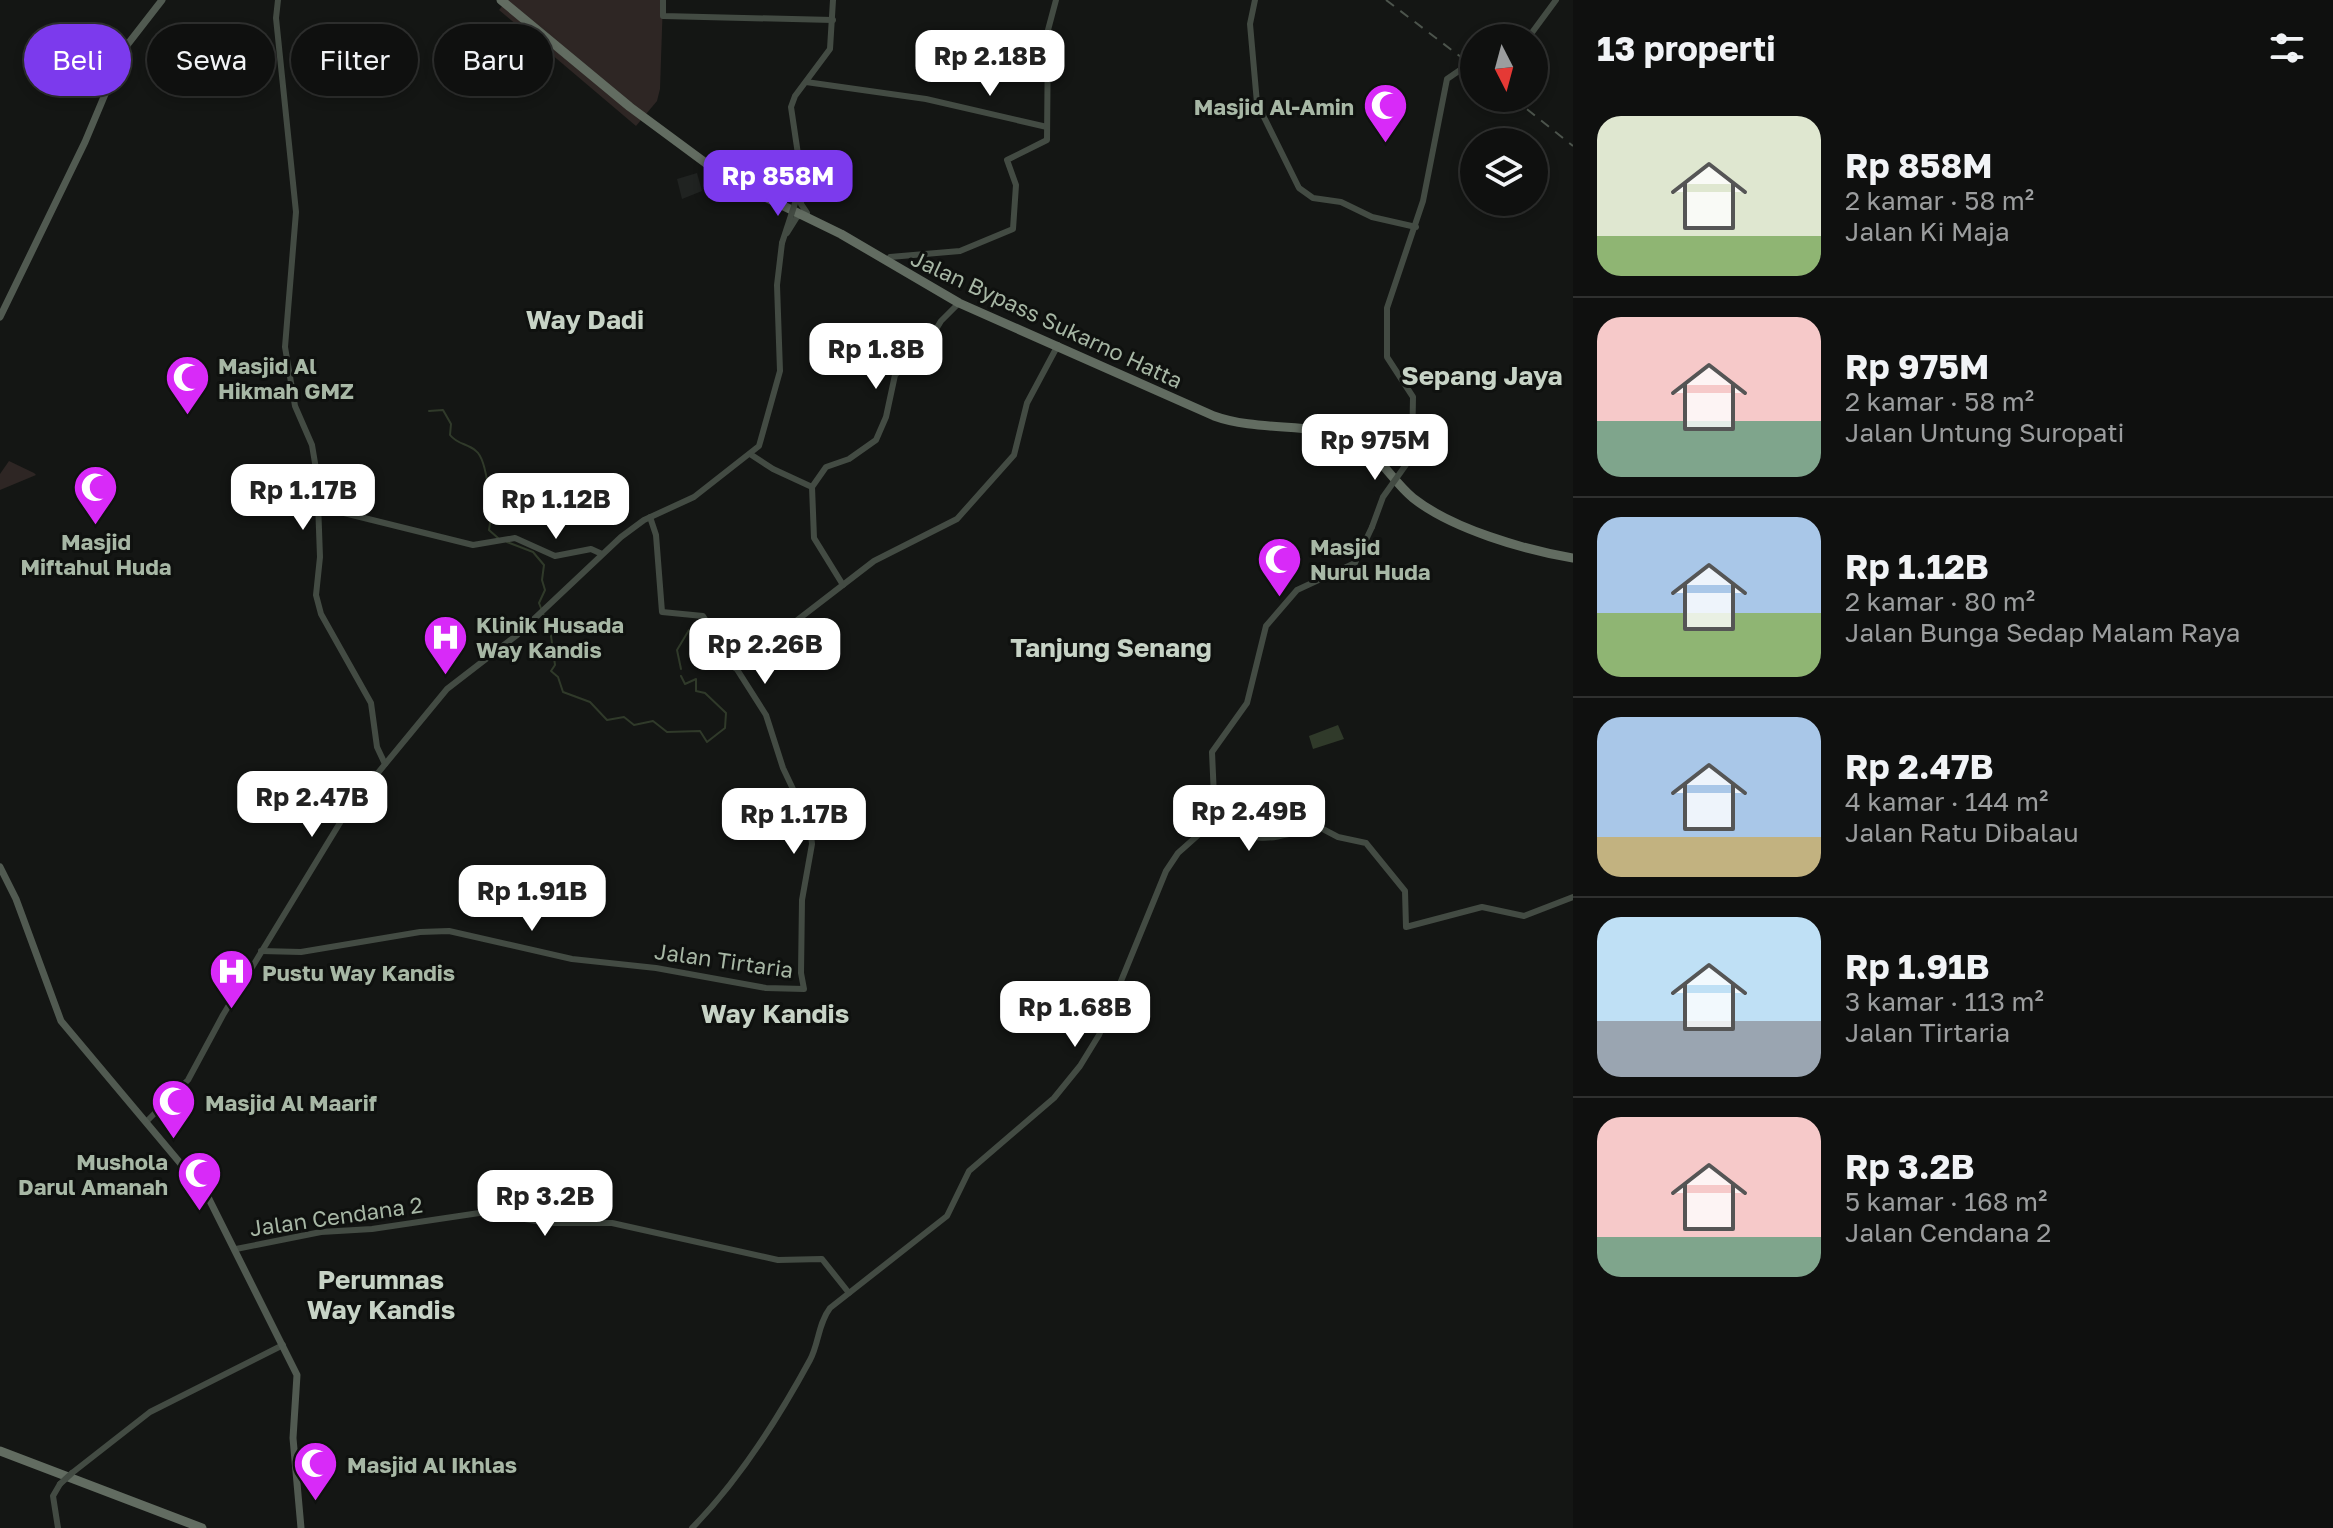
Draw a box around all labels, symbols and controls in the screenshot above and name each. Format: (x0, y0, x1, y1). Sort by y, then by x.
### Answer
chip: Beli (24, 24, 131, 96)
chip: Sewa (147, 24, 275, 96)
chip: Filter (291, 24, 418, 96)
chip: Baru (434, 24, 553, 96)
north arrow (1460, 24, 1548, 112)
map controls (1460, 24, 1548, 216)
icon: filters (2265, 26, 2309, 70)
text: 13 properti (1597, 28, 1776, 68)
pin: Rp 2.18B (907, 30, 1073, 98)
text: Rp 2.18B (933, 40, 1047, 71)
mosque icon: Masjid Al-Amin (1361, 82, 1409, 145)
place label: Masjid Al-Amin (1194, 93, 1354, 120)
button: layers (1460, 128, 1548, 216)
text: Rp 858M (1845, 145, 1993, 185)
icon: home (1661, 148, 1757, 244)
pin: Rp 858M (704, 150, 852, 218)
text: Rp 858M (722, 160, 834, 191)
text: 2 kamar · 58 m² (1845, 185, 2034, 216)
text: Jalan Ki Maja (1845, 216, 2010, 247)
street label: Jalan Bypass Sukarno Hatta (907, 244, 1187, 394)
district label: Way Dadi (526, 304, 644, 335)
pin: Rp 1.8B (802, 323, 950, 391)
text: Rp 1.8B (827, 333, 925, 364)
text: Rp 975M (1845, 346, 1989, 386)
icon: home (1661, 349, 1757, 445)
place label: Masjid Al Hikmah GMZ (218, 352, 354, 404)
mosque icon: Masjid Al Hikmah GMZ (163, 354, 211, 417)
district label: Sepang Jaya (1401, 360, 1563, 391)
text: 2 kamar · 58 m² (1845, 386, 2034, 417)
pin: Rp 975M (1301, 414, 1449, 482)
text: Jalan Untung Suropati (1845, 417, 2125, 448)
text: Rp 975M (1320, 424, 1430, 455)
mosque icon: Masjid Miftahul Huda (72, 464, 120, 527)
pin: Rp 1.17B (220, 464, 386, 532)
pin: Rp 1.12B (473, 473, 639, 541)
text: Rp 1.17B (249, 474, 357, 505)
text: Rp 1.12B (501, 483, 611, 514)
place label: Masjid Miftahul Huda (20, 528, 172, 580)
place label: Masjid Nurul Huda (1310, 533, 1430, 585)
mosque icon: Masjid Nurul Huda (1255, 535, 1303, 598)
text: Rp 1.12B (1845, 546, 1989, 586)
icon: home (1661, 549, 1757, 645)
text: 2 kamar · 80 m² (1845, 586, 2035, 617)
place label: Klinik Husada Way Kandis (476, 611, 624, 663)
hospital icon: Klinik Husada Way Kandis (421, 613, 469, 676)
text: Jalan Bunga Sedap Malam Raya (1845, 617, 2240, 648)
pin: Rp 2.26B (682, 618, 848, 686)
text: Rp 2.26B (707, 628, 823, 659)
district label: Tanjung Senang (1010, 632, 1212, 663)
text: Rp 2.47B (1845, 746, 1993, 786)
icon: home (1661, 749, 1757, 845)
pin: Rp 2.47B (229, 771, 395, 839)
text: Rp 2.47B (255, 781, 369, 812)
pin: Rp 2.49B (1166, 785, 1332, 853)
text: 4 kamar · 144 m² (1845, 786, 2048, 817)
pin: Rp 1.17B (711, 788, 877, 856)
text: Rp 2.49B (1191, 795, 1307, 826)
text: Rp 1.17B (740, 798, 848, 829)
text: Jalan Ratu Dibalau (1845, 817, 2079, 848)
pin: Rp 1.91B (449, 865, 615, 933)
text: Rp 1.91B (477, 875, 587, 906)
street label: Jalan Tirtaria (653, 937, 795, 983)
text: Rp 1.91B (1845, 946, 1990, 986)
hospital icon: Pustu Way Kandis (207, 948, 255, 1011)
icon: home (1661, 949, 1757, 1045)
place label: Pustu Way Kandis (262, 959, 455, 986)
pin: Rp 1.68B (992, 981, 1158, 1049)
text: 3 kamar · 113 m² (1845, 986, 2044, 1017)
text: Rp 1.68B (1018, 991, 1132, 1022)
district label: Way Kandis (701, 998, 849, 1029)
text: Jalan Tirtaria (1845, 1017, 2010, 1048)
mosque icon: Masjid Al Maarif (150, 1078, 198, 1141)
place label: Masjid Al Maarif (205, 1089, 377, 1116)
text: Rp 3.2B (1845, 1146, 1974, 1186)
place label: Mushola Darul Amanah (18, 1148, 168, 1200)
icon: home (1661, 1149, 1757, 1245)
mosque icon: Mushola Darul Amanah (175, 1150, 223, 1213)
pin: Rp 3.2B (471, 1170, 619, 1238)
text: Rp 3.2B (496, 1180, 594, 1211)
text: 5 kamar · 168 m² (1845, 1186, 2047, 1217)
street label: Jalan Cendana 2 (248, 1190, 424, 1242)
text: Jalan Cendana 2 (1845, 1217, 2051, 1248)
district label: Perumnas Way Kandis (307, 1264, 455, 1325)
mosque icon: Masjid Al Ikhlas (292, 1440, 340, 1503)
place label: Masjid Al Ikhlas (347, 1451, 517, 1478)

